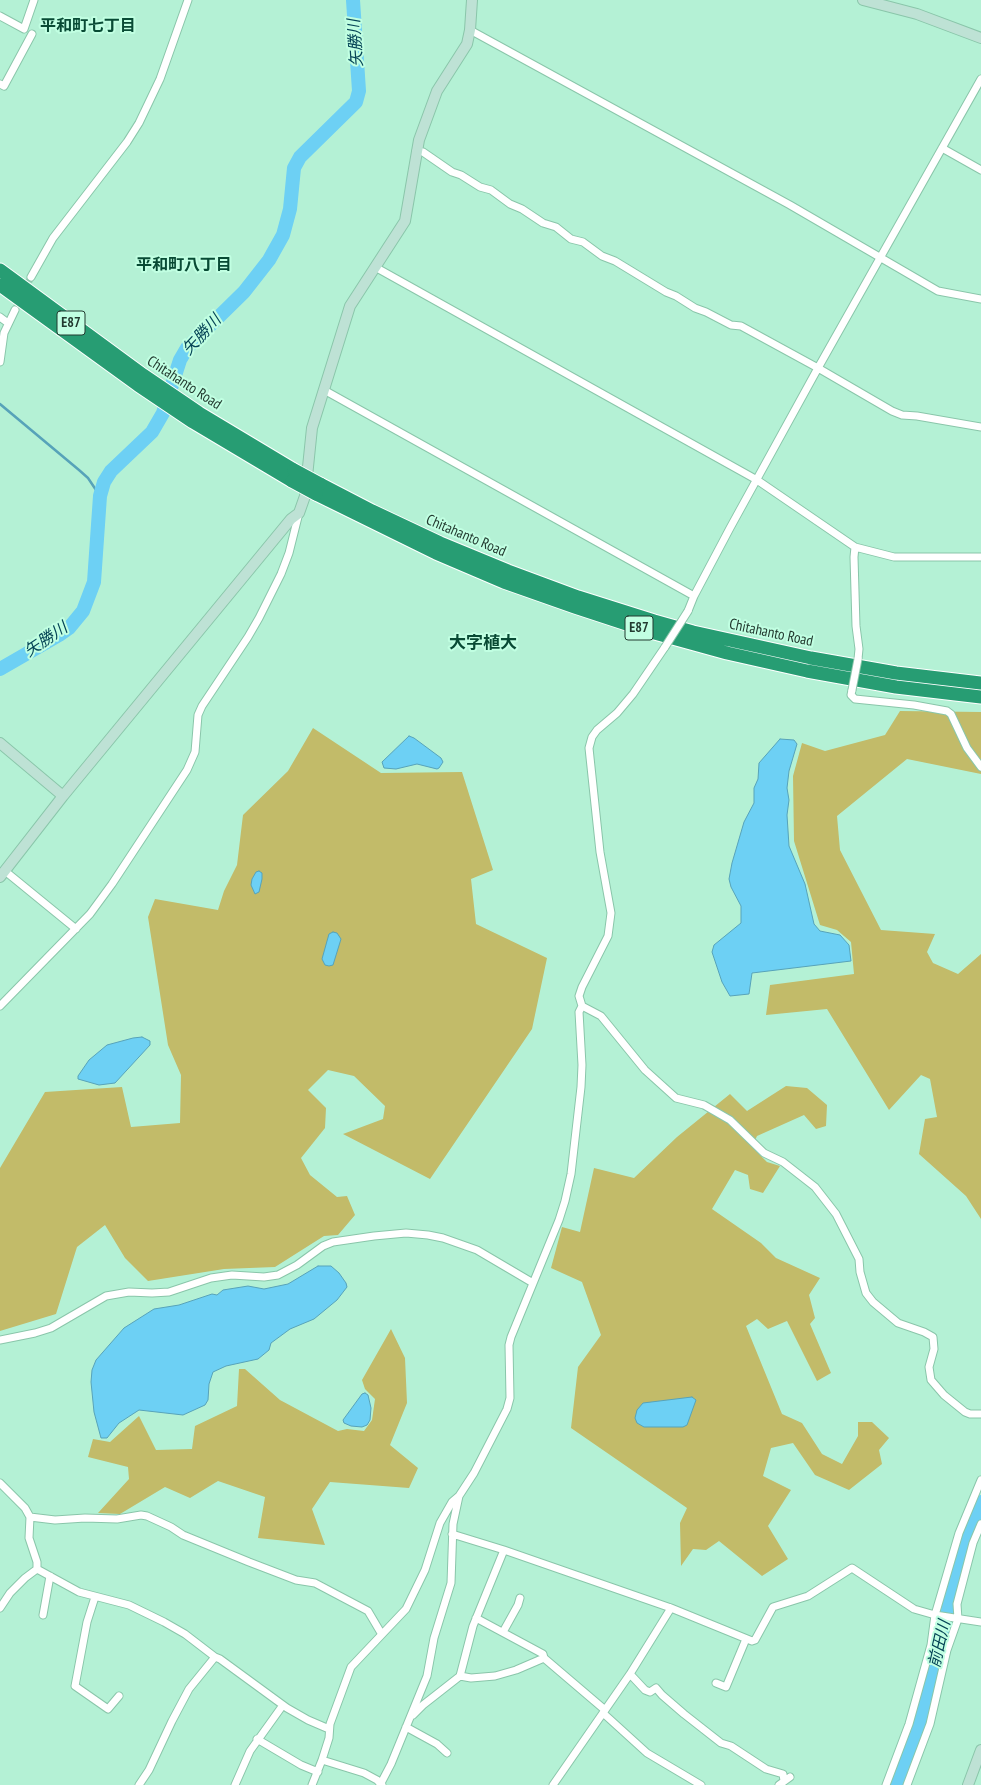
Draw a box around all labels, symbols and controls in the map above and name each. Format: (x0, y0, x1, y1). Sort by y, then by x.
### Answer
district label: 平和町七丁目 (40, 16, 136, 36)
water label: 矢勝川 (345, 18, 367, 68)
district label: 平和町八丁目 (136, 255, 232, 275)
road number: E87 (57, 311, 85, 335)
water label: 矢勝川 (179, 311, 225, 359)
street label: Chitahanto Road (143, 352, 225, 414)
street label: Chitahanto Road (423, 511, 509, 561)
street label: Chitahanto Road (727, 615, 815, 651)
road number: E87 (625, 616, 653, 640)
water label: 矢勝川 (21, 619, 71, 661)
district label: 大字植大 (449, 633, 517, 653)
water label: 前田川 (925, 1618, 955, 1670)

